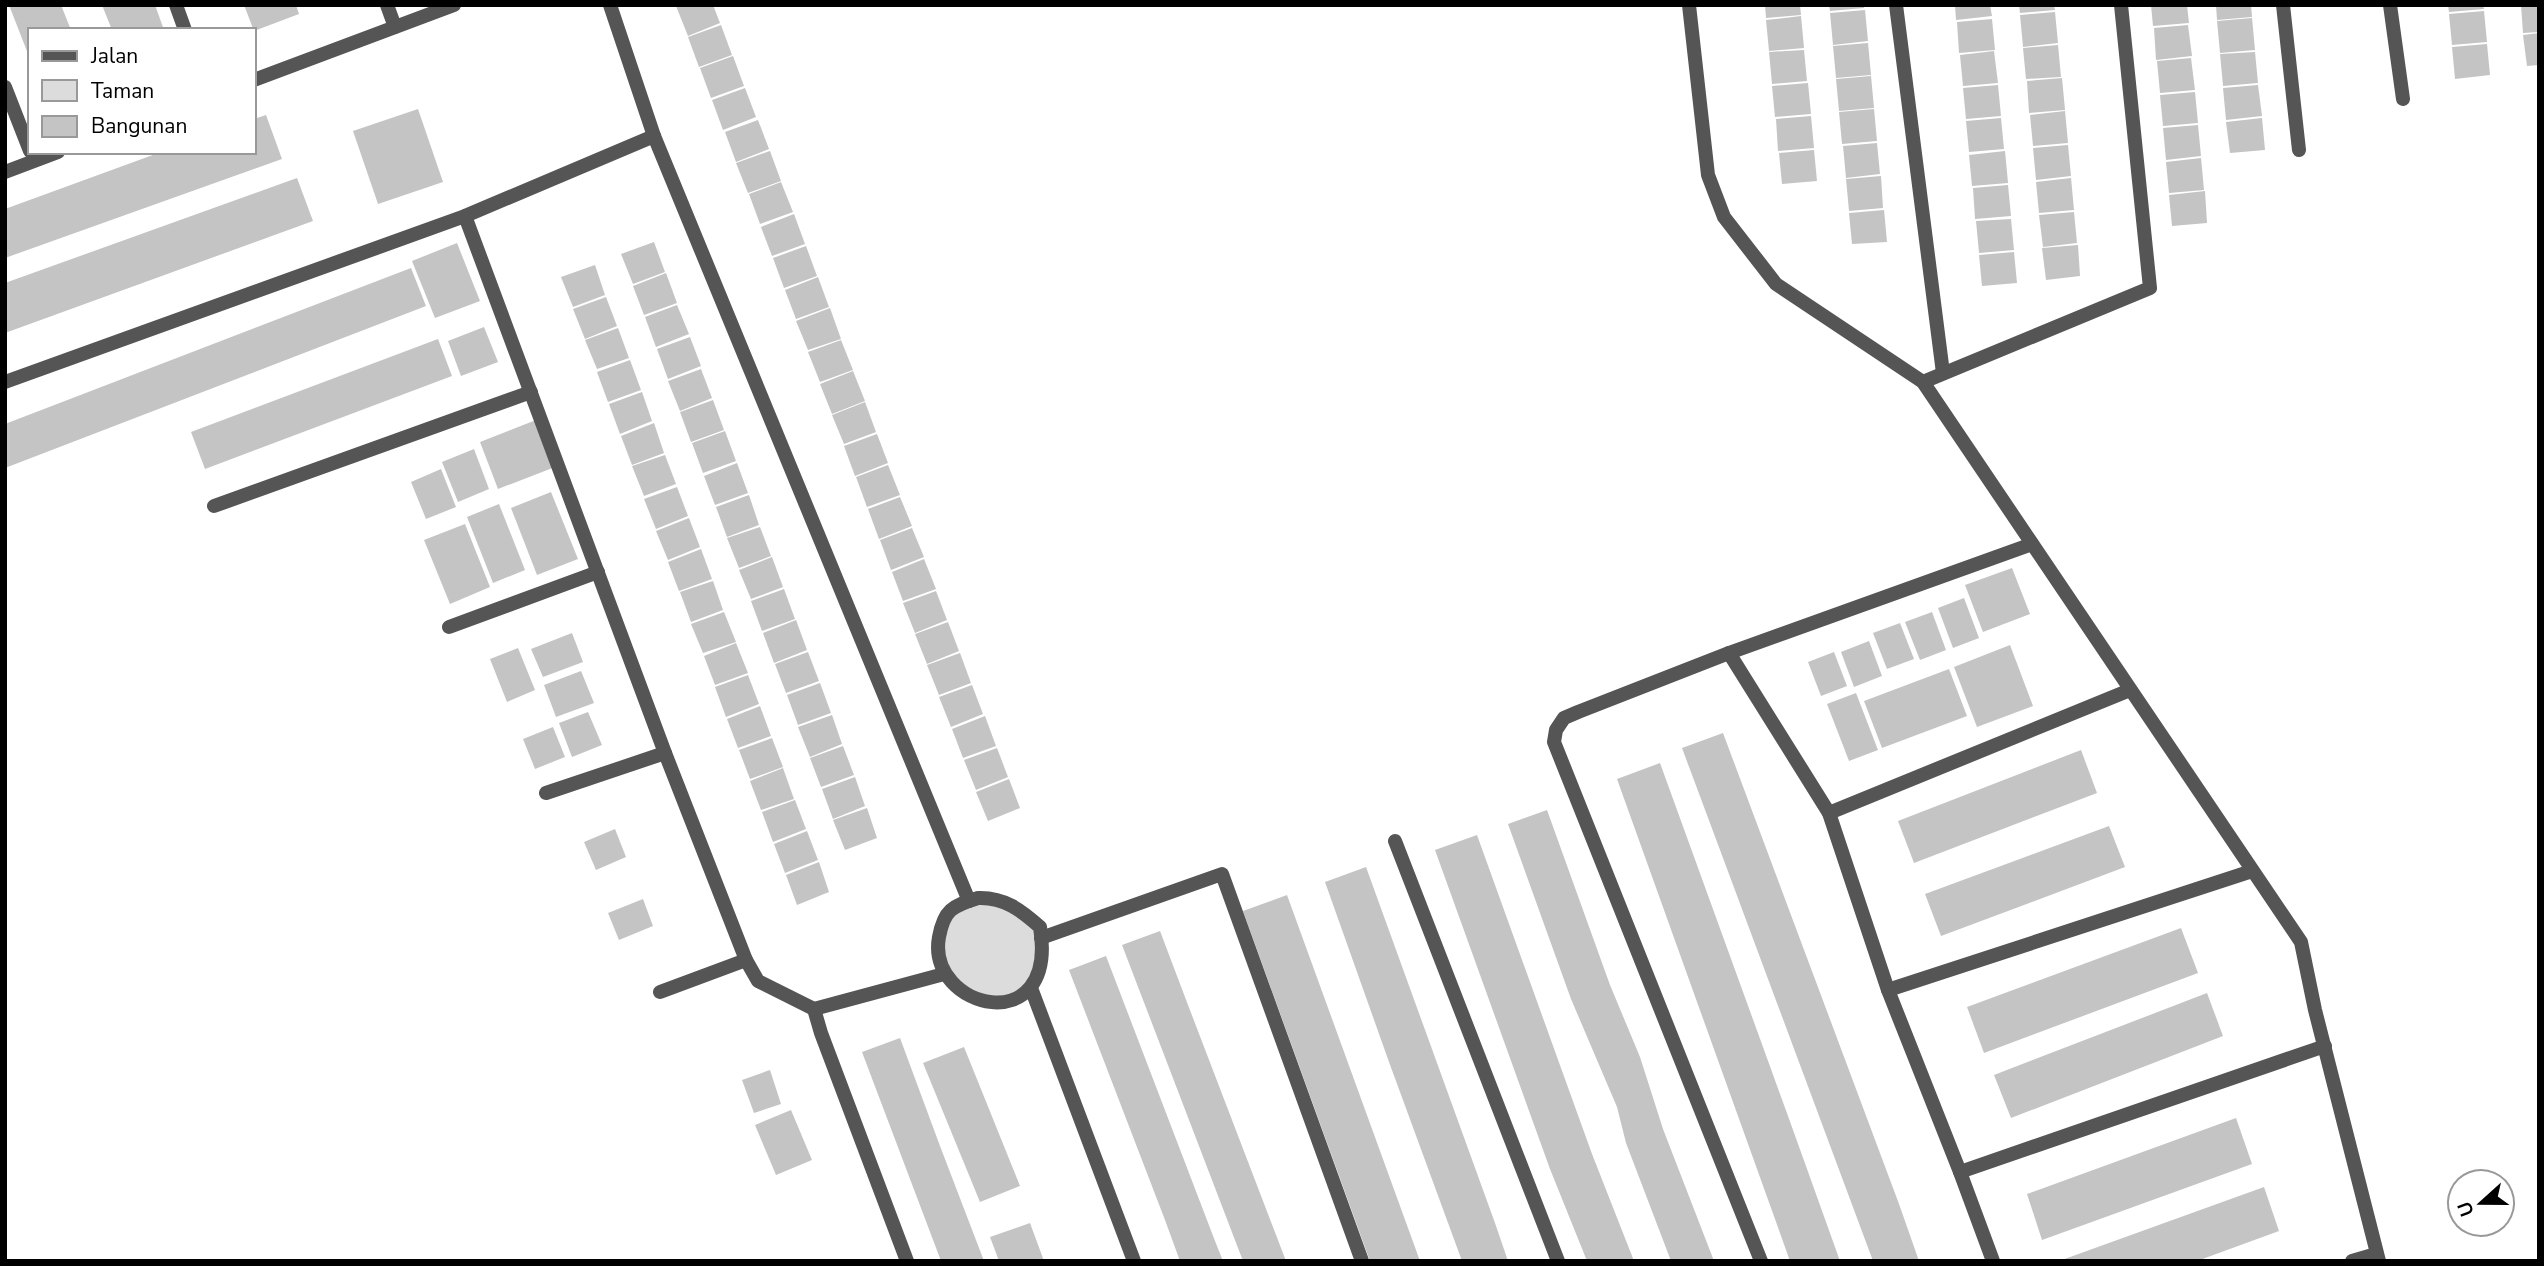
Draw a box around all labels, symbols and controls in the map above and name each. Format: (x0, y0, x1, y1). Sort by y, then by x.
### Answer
legend (28, 28, 256, 154)
text: Jalan (90, 42, 138, 70)
text: Taman (91, 77, 154, 105)
text: Bangunan (91, 112, 187, 140)
north arrow (2446, 1168, 2516, 1238)
text: U (2451, 1198, 2481, 1220)

